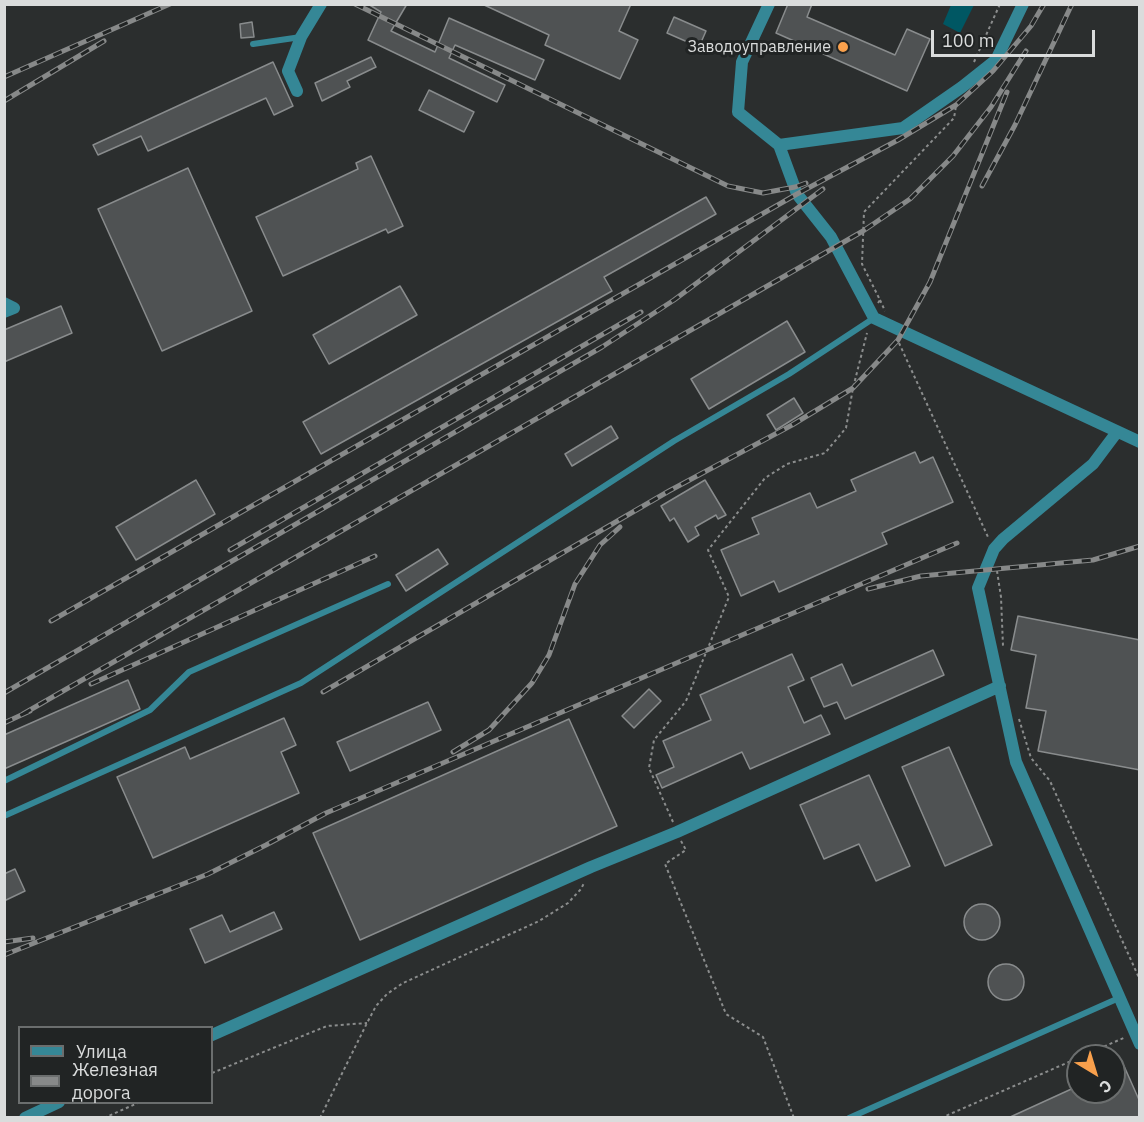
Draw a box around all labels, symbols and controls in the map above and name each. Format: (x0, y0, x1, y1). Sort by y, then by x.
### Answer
scale bar (934, 18, 1098, 56)
text: 100 m (942, 29, 994, 52)
place label: Заводоуправление (687, 37, 831, 57)
marker: Заводоуправление (836, 40, 850, 54)
legend (18, 1026, 213, 1104)
text: Улица (76, 1040, 127, 1063)
north arrow (1066, 1044, 1126, 1104)
text: Железная дорога (72, 1058, 158, 1104)
text: С (1096, 1076, 1116, 1098)

